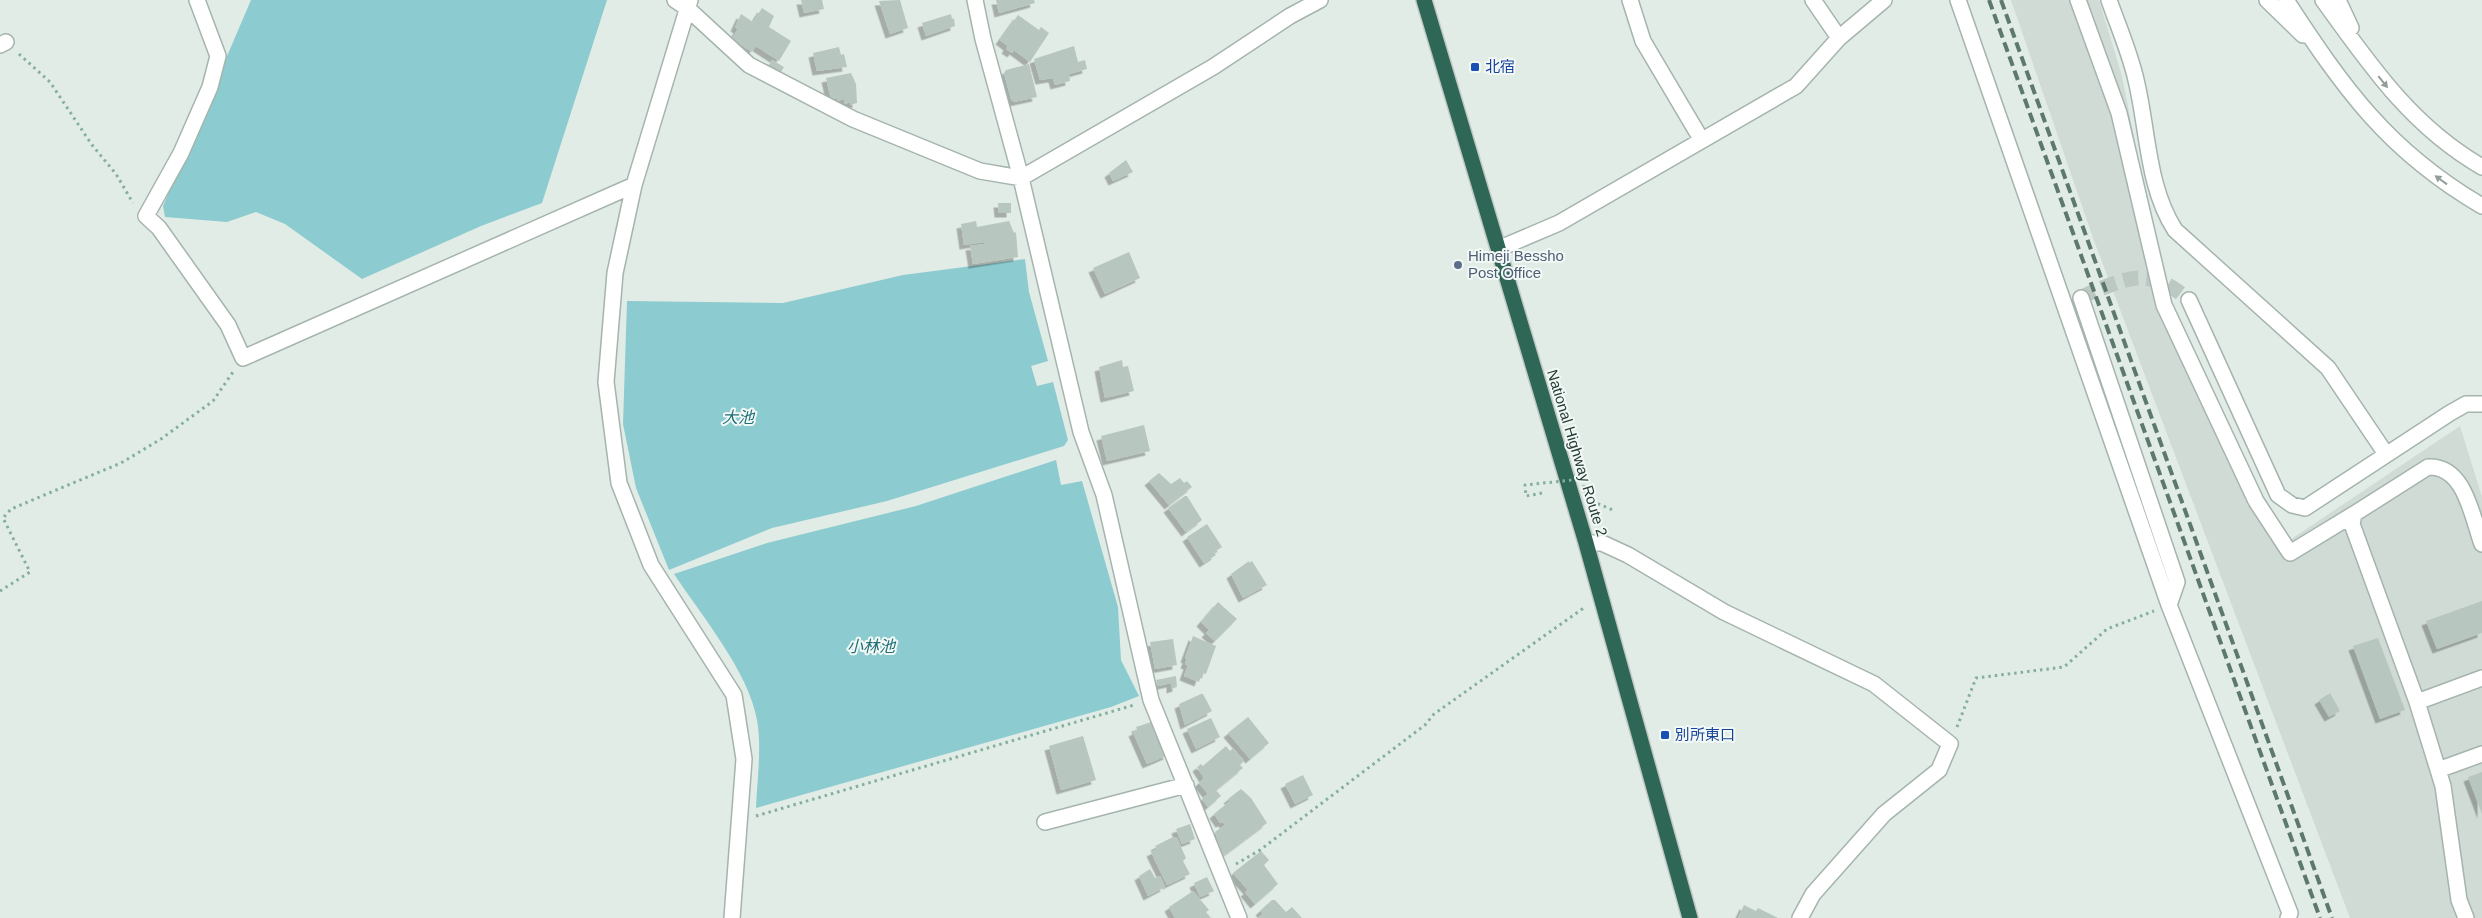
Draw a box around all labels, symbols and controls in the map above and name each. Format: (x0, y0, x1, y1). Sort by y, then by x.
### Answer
place label: 北宿 (1485, 58, 1515, 75)
marker: 北宿 (1469, 61, 1481, 73)
one-way arrow (2377, 75, 2388, 88)
one-way arrow (2435, 174, 2448, 185)
place label: Himeji Bessho Post Office (1468, 247, 1564, 281)
marker: Himeji Bessho Post Office (1452, 259, 1464, 271)
street label: National Highway Route 2 (1544, 367, 1611, 538)
water label: 大池 (722, 409, 756, 426)
water label: 小林池 (847, 638, 897, 655)
place label: 別所東口 (1675, 726, 1735, 743)
marker: 別所東口 (1659, 729, 1671, 741)

